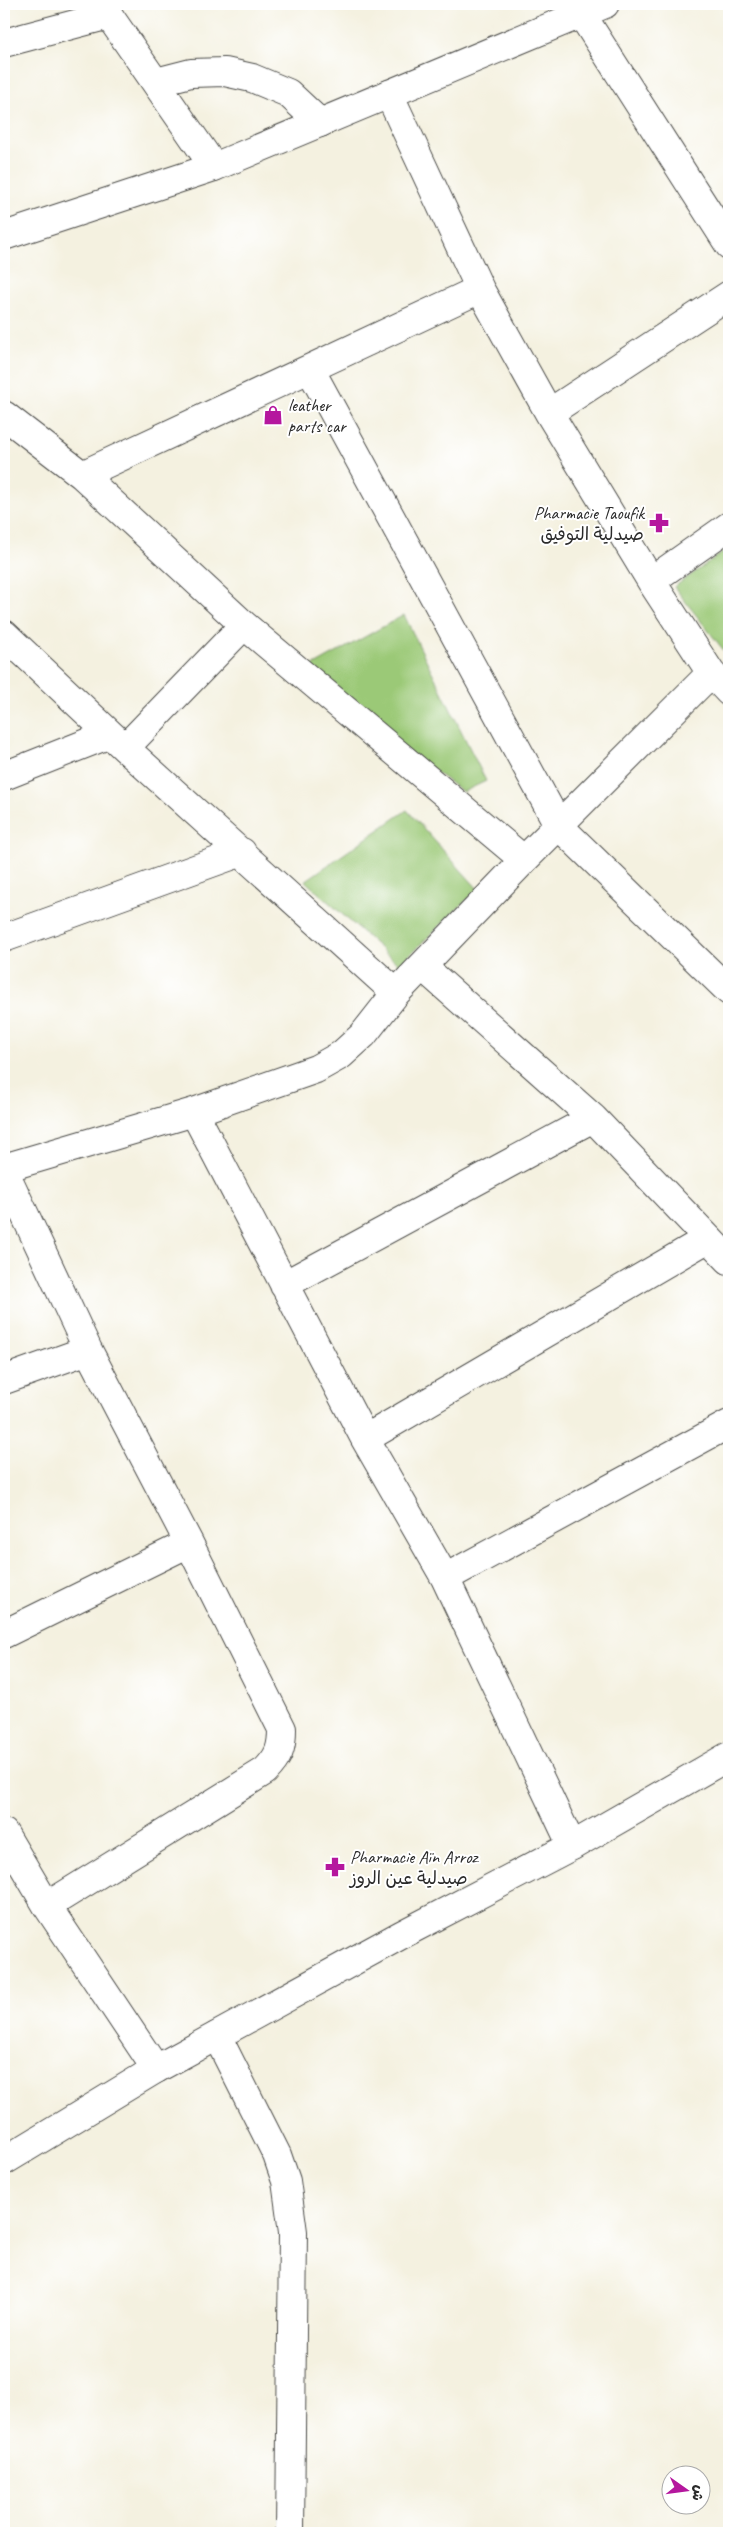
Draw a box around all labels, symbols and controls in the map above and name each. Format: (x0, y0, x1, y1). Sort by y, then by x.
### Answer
place label: leather parts car (288, 394, 347, 437)
shop icon: leather parts car (262, 404, 284, 426)
place label: Pharmacie Taoufik صيدلية التوفيق (534, 502, 645, 545)
pharmacy icon: Pharmacie Taoufik صيدلية التوفيق (648, 512, 670, 534)
place label: Pharmacie Aïn Arroz صيدلية عين الروز (348, 1846, 480, 1889)
pharmacy icon: Pharmacie Aïn Arroz صيدلية عين الروز (324, 1856, 346, 1878)
north arrow (660, 2464, 710, 2514)
text: ش (688, 2483, 708, 2503)

